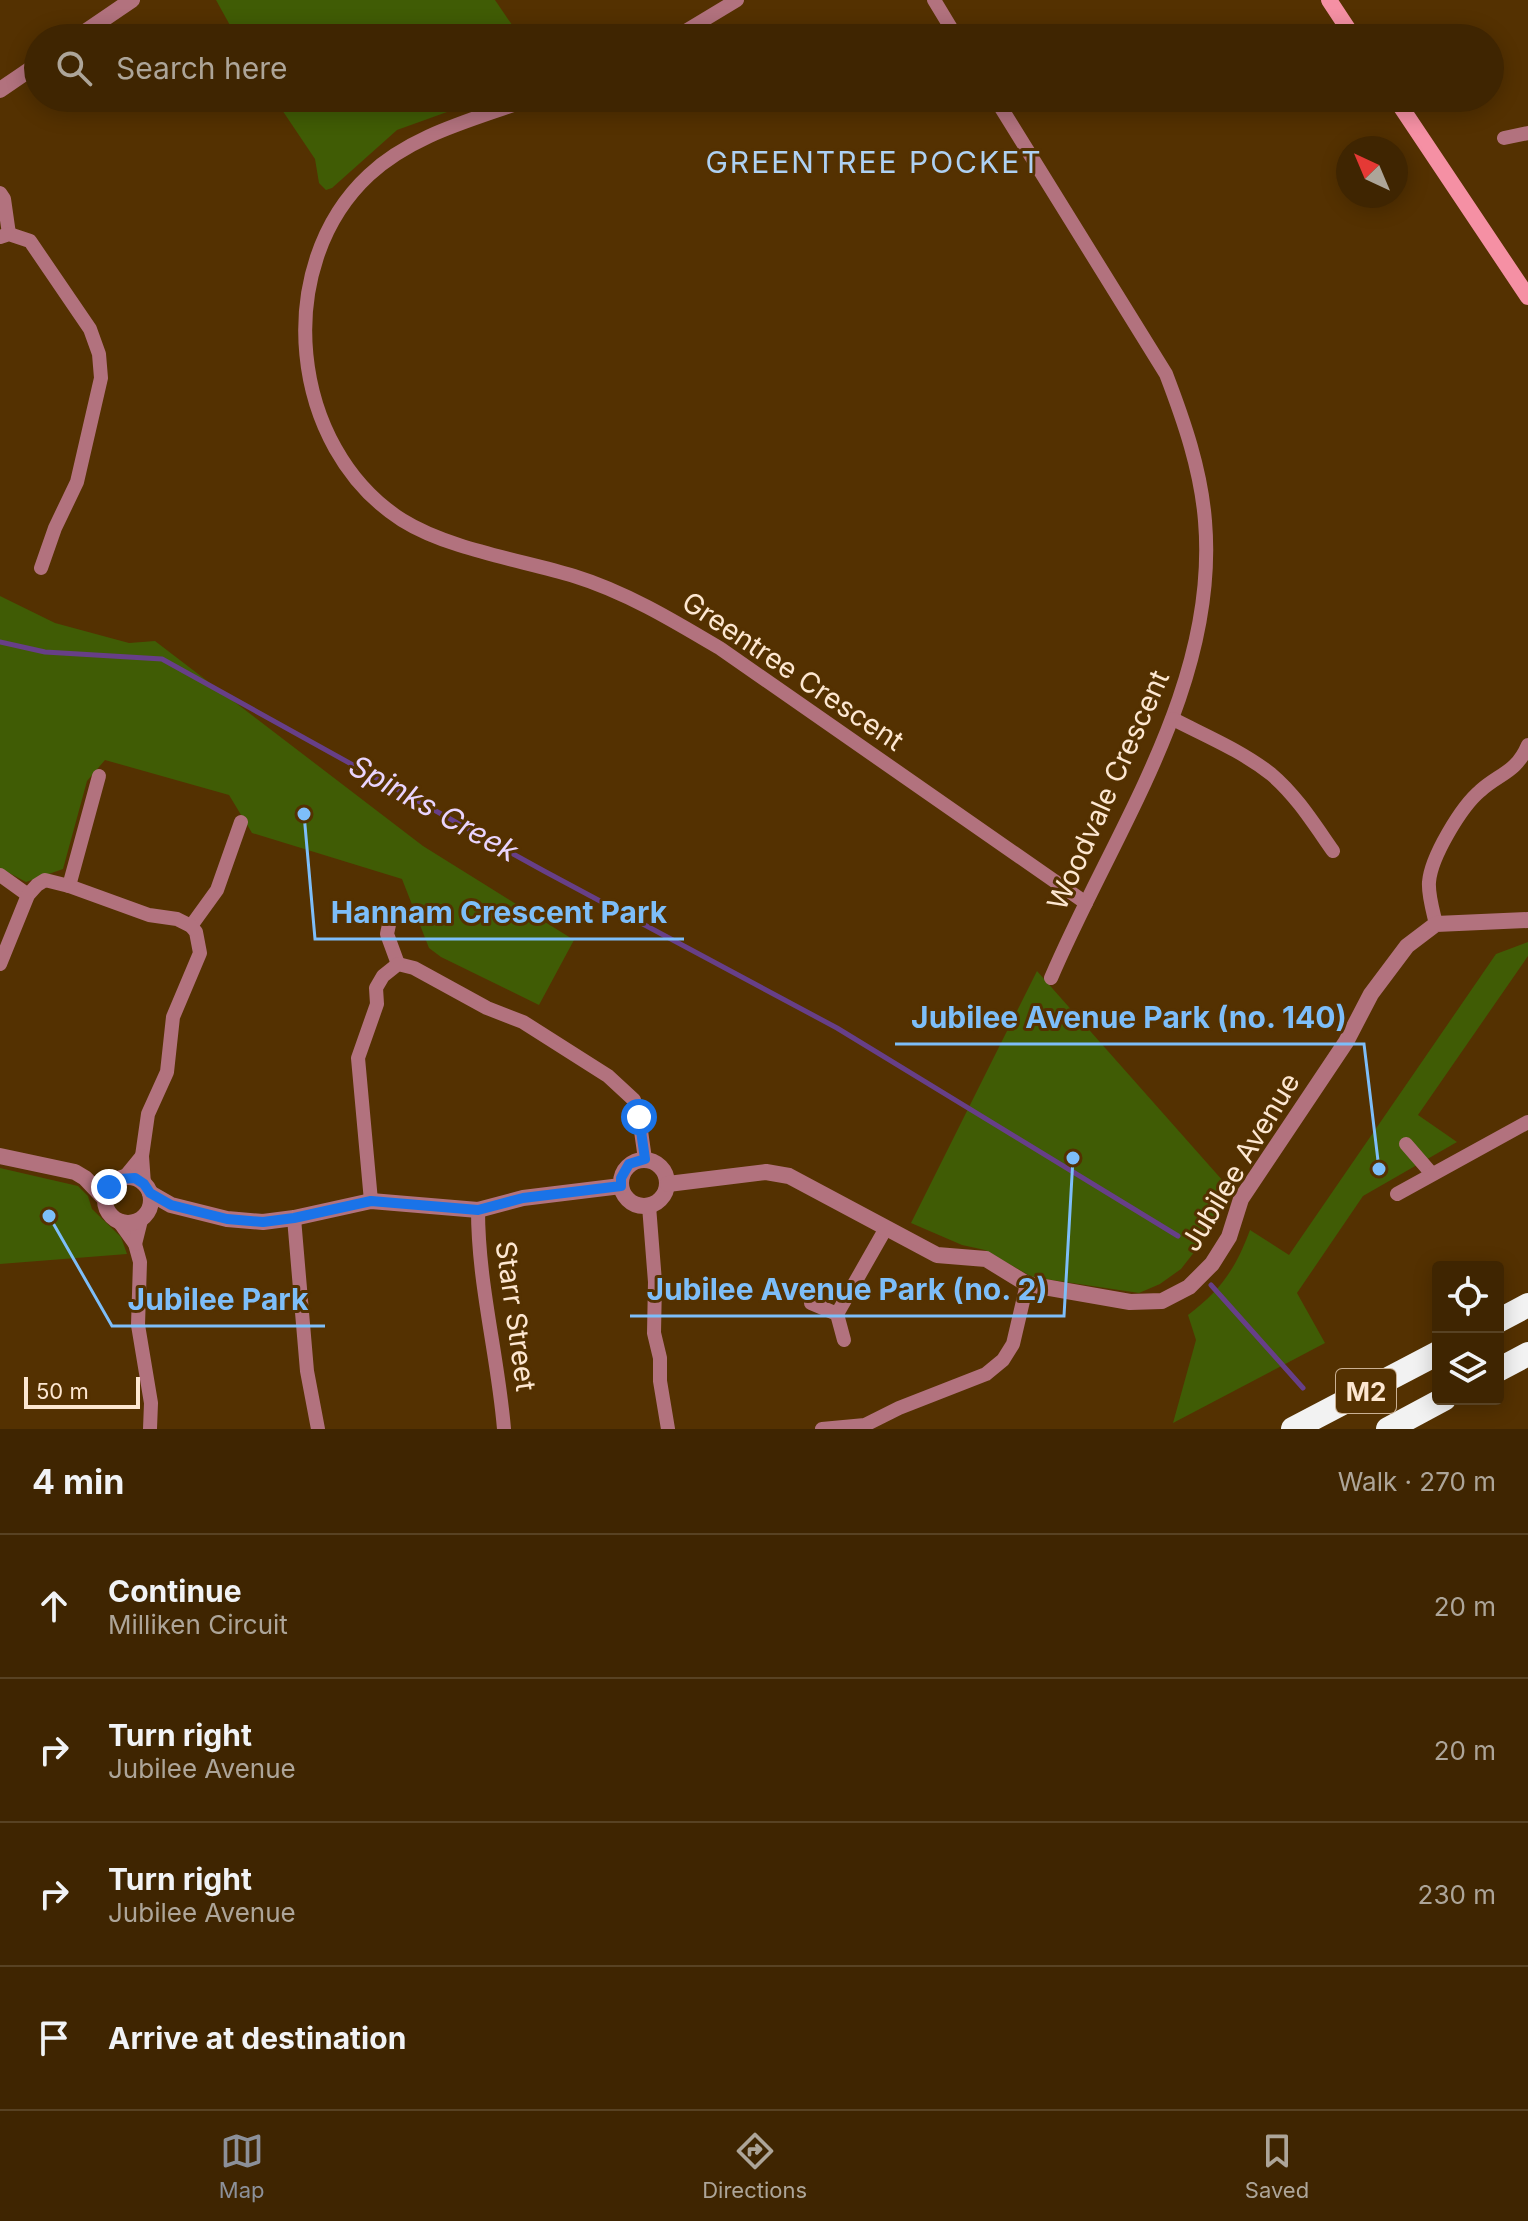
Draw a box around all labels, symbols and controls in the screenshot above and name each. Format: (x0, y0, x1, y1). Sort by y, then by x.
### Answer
search box (24, 24, 1504, 112)
icon: search (52, 46, 96, 90)
text: Search here (116, 50, 288, 86)
north arrow (1336, 136, 1408, 208)
district label: GREENTREE POCKET (705, 144, 1043, 180)
street label: Greentree Crescent (676, 584, 910, 758)
street label: Woodvale Crescent (1040, 665, 1176, 915)
water label: Spinks Creek (343, 747, 525, 869)
callout: Hannam Crescent Park (315, 885, 684, 939)
text: Hannam Crescent Park (331, 894, 668, 930)
callout: Jubilee Avenue Park (no. 140) (895, 990, 1364, 1044)
text: Jubilee Avenue Park (no. 140) (911, 999, 1347, 1035)
street label: Jubilee Avenue (1173, 1067, 1307, 1257)
route start (621, 1099, 657, 1135)
route end (91, 1169, 127, 1205)
street label: Starr Street (489, 1239, 543, 1393)
map controls (1432, 1261, 1504, 1405)
button: locate (1432, 1261, 1504, 1333)
callout: Jubilee Avenue Park (no. 2) (630, 1262, 1064, 1316)
text: Jubilee Avenue Park (no. 2) (646, 1271, 1048, 1307)
callout: Jubilee Park (112, 1272, 325, 1326)
text: Jubilee Park (128, 1281, 309, 1317)
button: layers (1432, 1333, 1504, 1405)
road number: M2 (1336, 1369, 1396, 1413)
scale bar (24, 1373, 140, 1409)
text: 50 m (36, 1378, 89, 1404)
text: 4 min (32, 1461, 124, 1502)
text: Walk · 270 m (1338, 1466, 1496, 1497)
text: Continue (108, 1573, 242, 1609)
icon: ahead (32, 1584, 76, 1628)
text: 20 m (1434, 1591, 1496, 1622)
text: Milliken Circuit (108, 1609, 288, 1640)
text: Turn right (108, 1717, 252, 1753)
icon: right (32, 1728, 76, 1772)
text: 20 m (1434, 1735, 1496, 1766)
text: Jubilee Avenue (108, 1753, 296, 1784)
text: Turn right (108, 1861, 252, 1897)
icon: right (32, 1872, 76, 1916)
text: 230 m (1418, 1879, 1496, 1910)
text: Jubilee Avenue (108, 1897, 296, 1928)
icon: arrive (32, 2016, 76, 2060)
text: Arrive at destination (108, 2020, 406, 2056)
tab: Map (219, 2129, 265, 2203)
tab: Directions (702, 2129, 807, 2203)
tab: Saved (1245, 2129, 1309, 2203)

